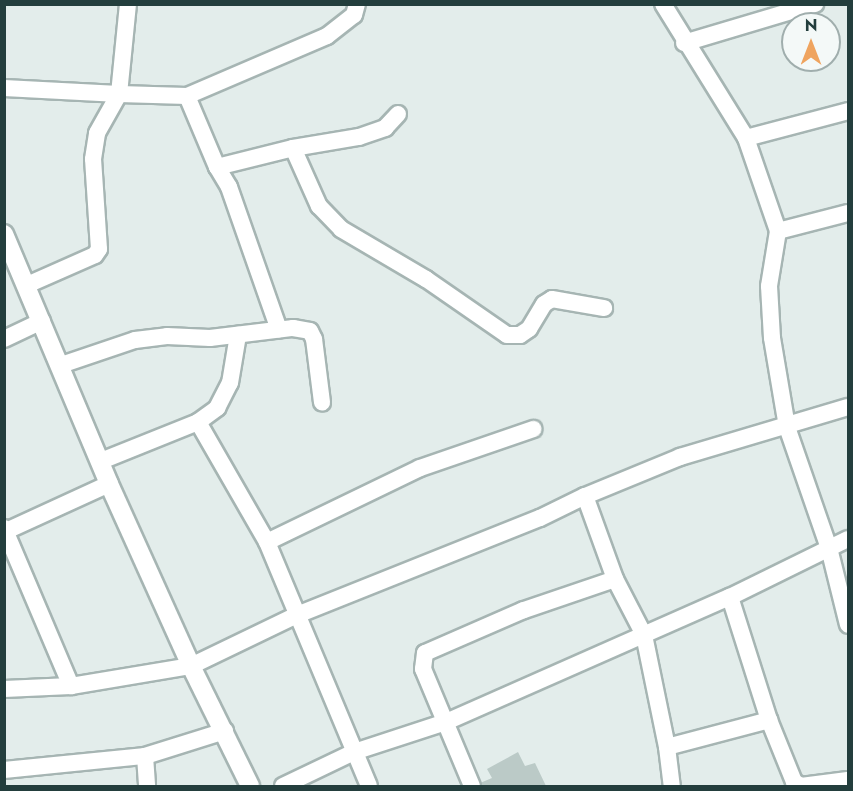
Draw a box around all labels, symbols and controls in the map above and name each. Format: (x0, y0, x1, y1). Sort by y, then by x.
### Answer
north arrow (781, 12, 841, 72)
text: N (805, 14, 817, 37)

